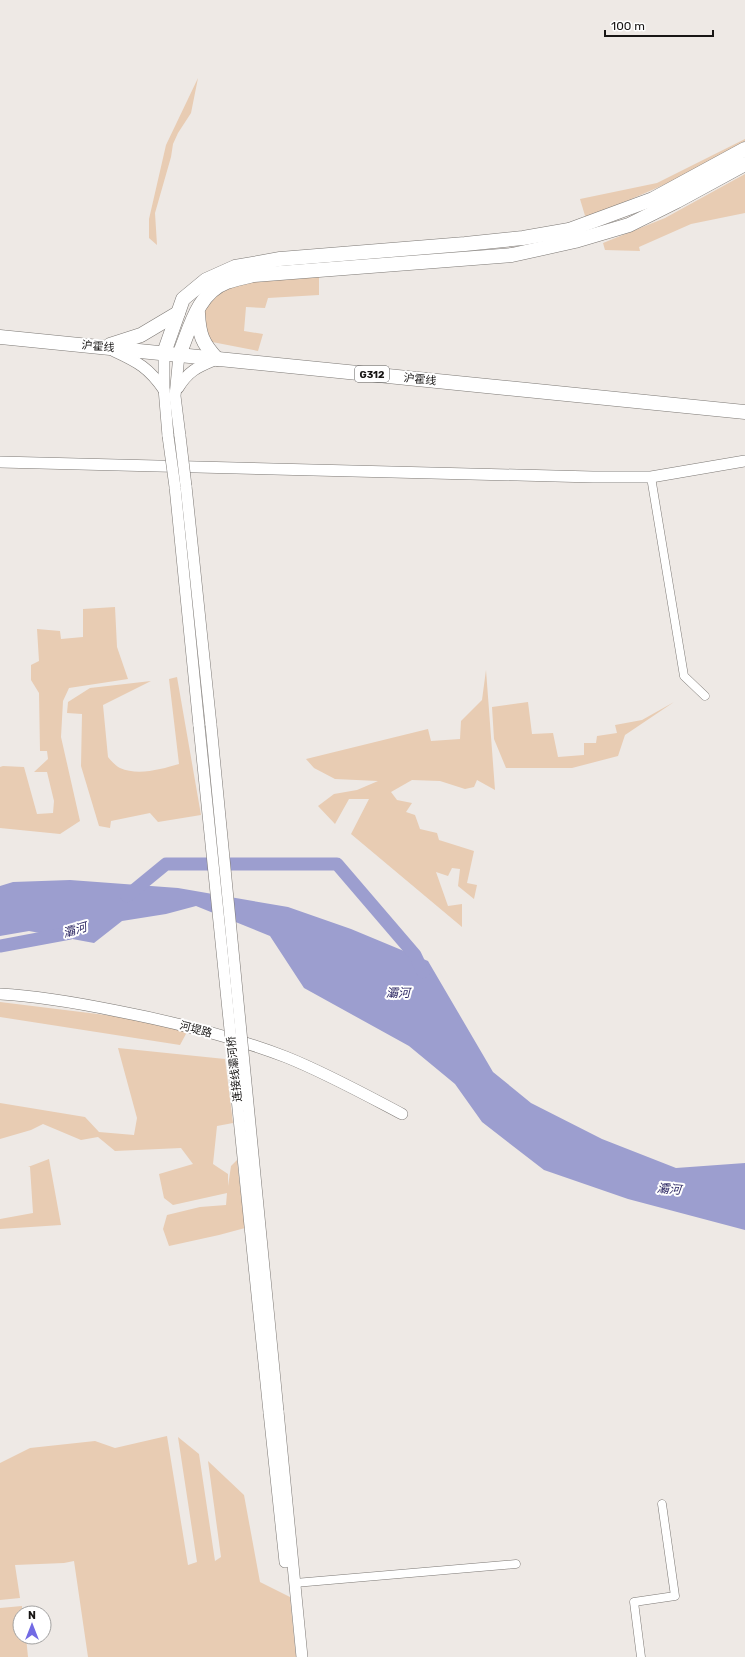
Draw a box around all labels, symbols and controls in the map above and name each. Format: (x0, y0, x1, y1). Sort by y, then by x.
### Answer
scale bar (605, 12, 713, 38)
text: 100 m (611, 19, 645, 33)
street label: 沪霍线 (81, 339, 115, 354)
road number: G312 (355, 366, 389, 382)
street label: 沪霍线 (403, 371, 437, 388)
water label: 灞河 (62, 919, 90, 940)
water label: 灞河 (386, 986, 412, 1000)
street label: 河堤路 (178, 1019, 213, 1040)
street label: 连接线灞河桥 (225, 1035, 244, 1102)
water label: 灞河 (656, 1181, 684, 1197)
north arrow (12, 1605, 52, 1645)
text: N (28, 1609, 36, 1622)

